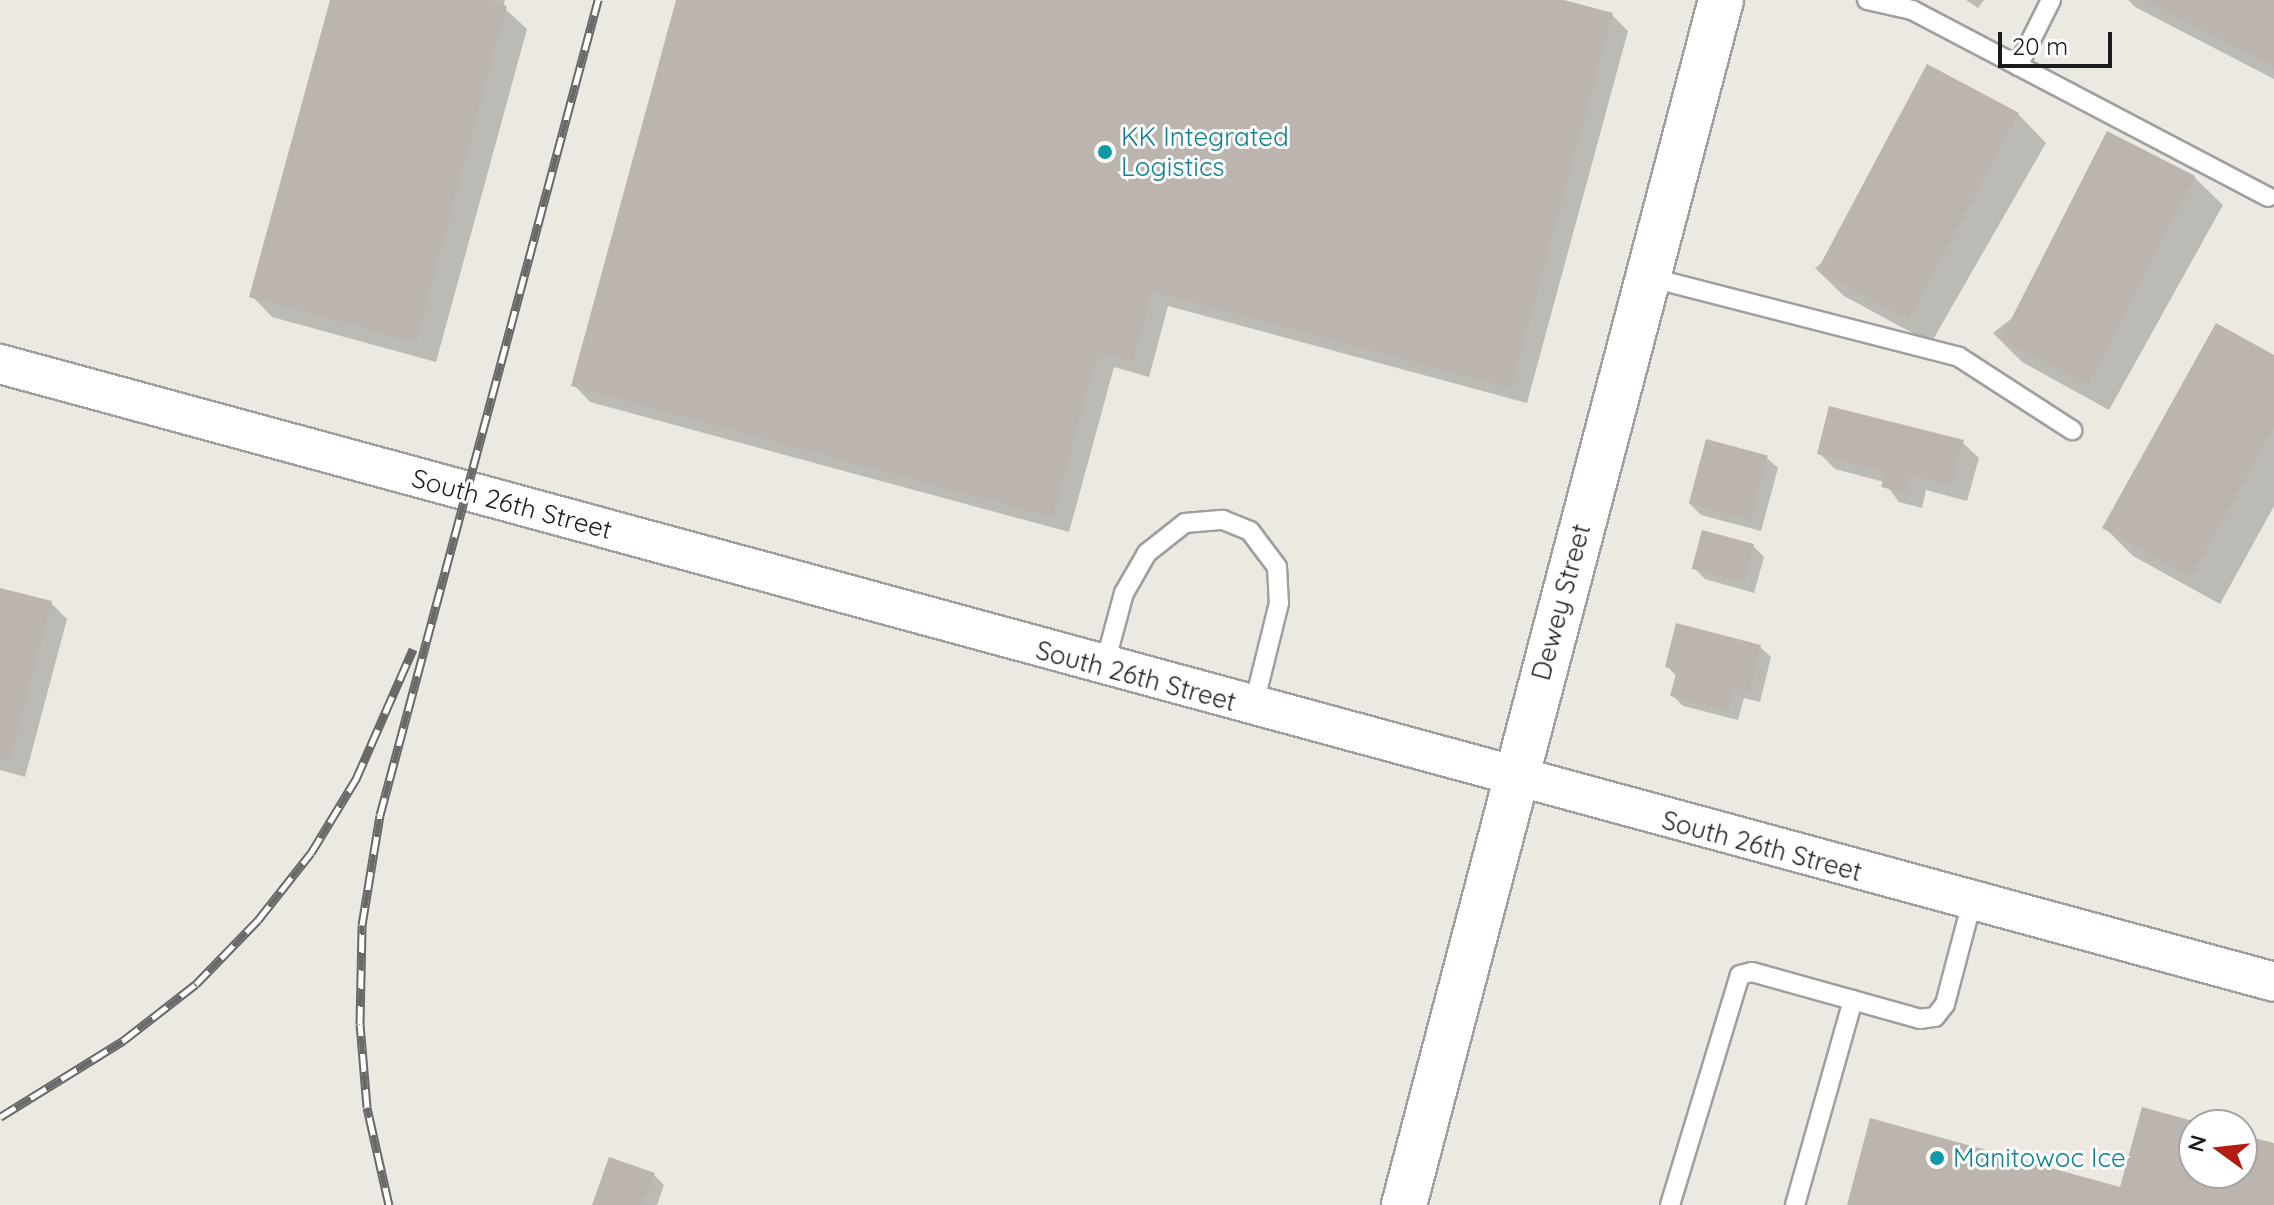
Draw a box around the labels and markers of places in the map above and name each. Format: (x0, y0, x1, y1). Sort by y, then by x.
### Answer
place label: KK Integrated Logistics (1121, 121, 1289, 182)
marker: KK Integrated Logistics (1096, 143, 1114, 161)
place label: Manitowoc Ice (1953, 1142, 2126, 1174)
marker: Manitowoc Ice (1928, 1149, 1946, 1167)

